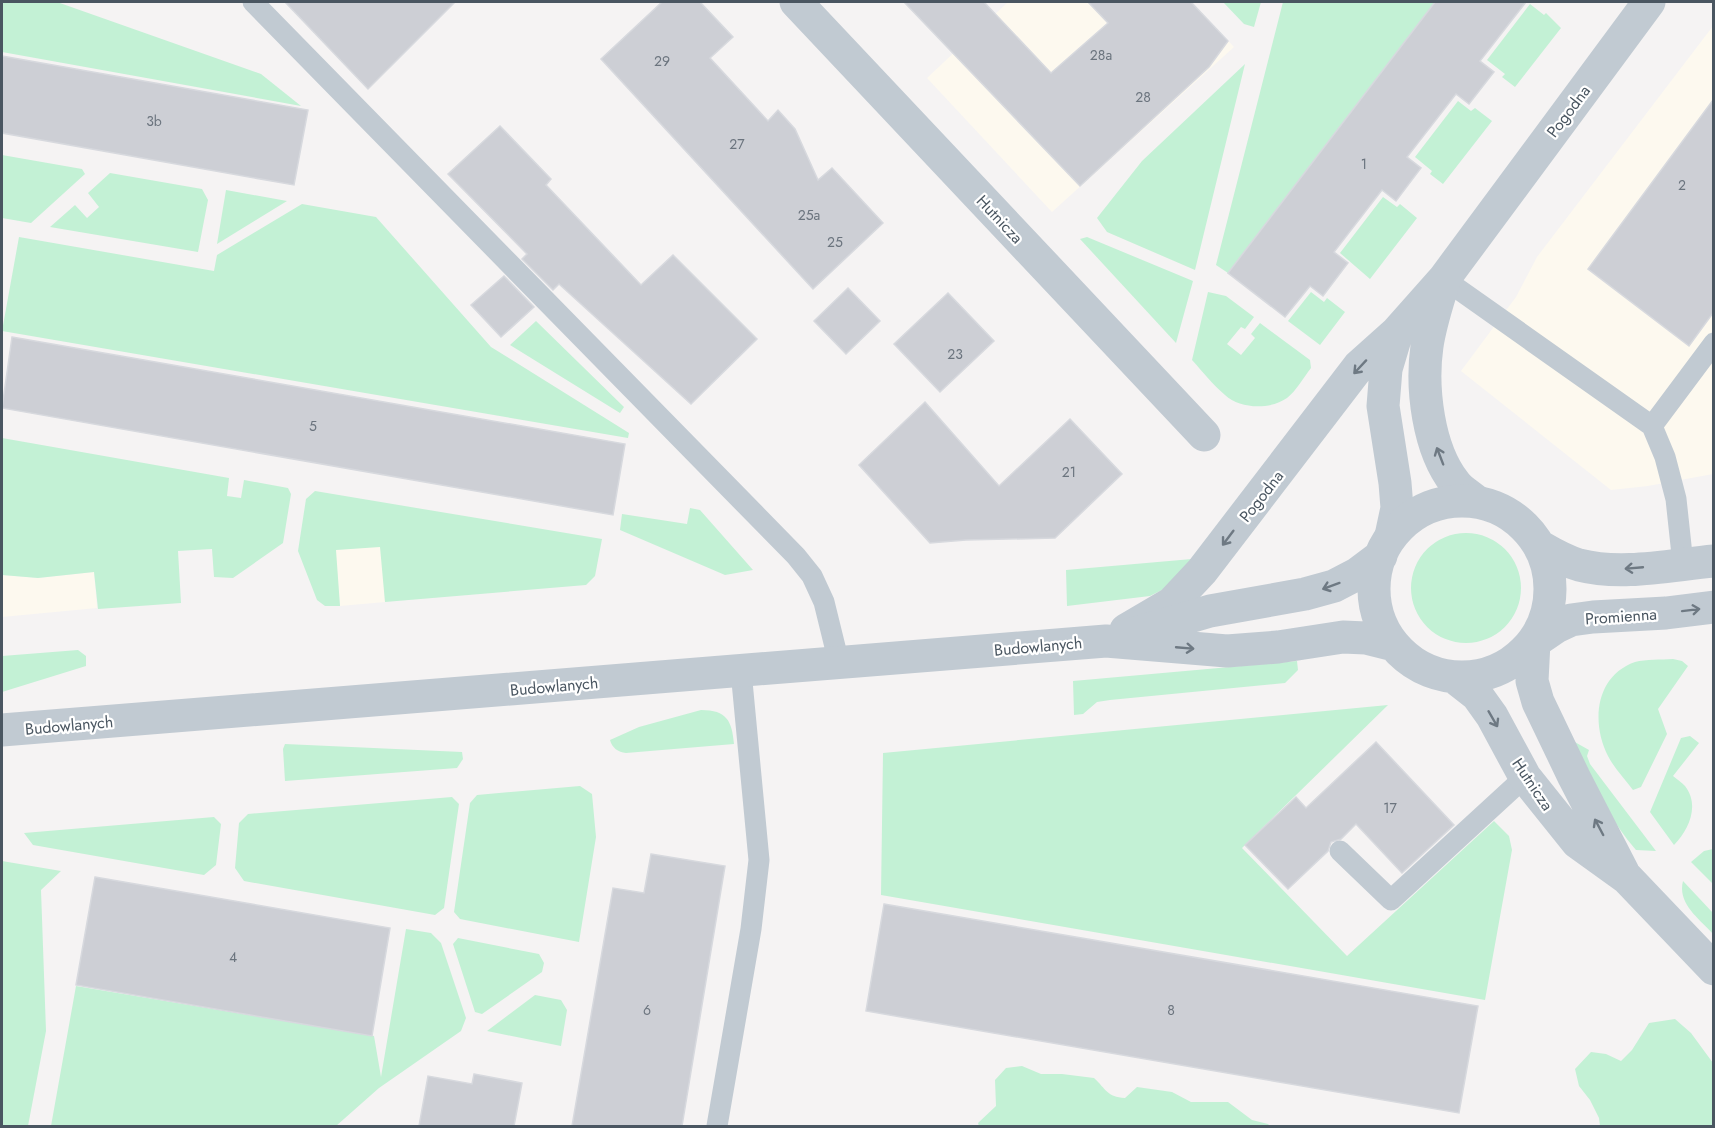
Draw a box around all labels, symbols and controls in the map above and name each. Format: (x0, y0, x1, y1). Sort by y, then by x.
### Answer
house number: 28a (1090, 45, 1112, 65)
house number: 29 (654, 51, 670, 71)
street label: Pogodna (1541, 80, 1596, 142)
house number: 28 (1135, 87, 1151, 107)
house number: 3b (146, 111, 162, 131)
house number: 27 (729, 134, 745, 154)
house number: 1 (1361, 154, 1367, 174)
house number: 2 (1678, 175, 1686, 195)
street label: Hutnicza (971, 190, 1028, 249)
house number: 25a (798, 205, 820, 225)
house number: 25 (827, 232, 843, 252)
house number: 23 (947, 344, 963, 364)
one-way arrow (1353, 359, 1367, 374)
house number: 5 (309, 416, 317, 436)
one-way arrow (1434, 447, 1445, 466)
house number: 21 (1062, 462, 1076, 482)
street label: Pogodna (1234, 466, 1289, 527)
one-way arrow (1222, 529, 1235, 545)
one-way arrow (1625, 563, 1645, 574)
one-way arrow (1322, 581, 1341, 592)
street label: Promienna (1584, 603, 1658, 630)
one-way arrow (1681, 604, 1700, 615)
street label: Budowlanych (993, 631, 1083, 662)
one-way arrow (1175, 643, 1195, 654)
street label: Budowlanych (509, 671, 599, 702)
street label: Budowlanych (24, 710, 114, 741)
one-way arrow (1487, 710, 1499, 727)
street label: Hutnicza (1507, 753, 1559, 815)
house number: 17 (1383, 798, 1397, 818)
one-way arrow (1593, 818, 1604, 836)
house number: 4 (229, 947, 237, 967)
house number: 6 (643, 1000, 651, 1020)
house number: 8 (1167, 1000, 1175, 1020)

